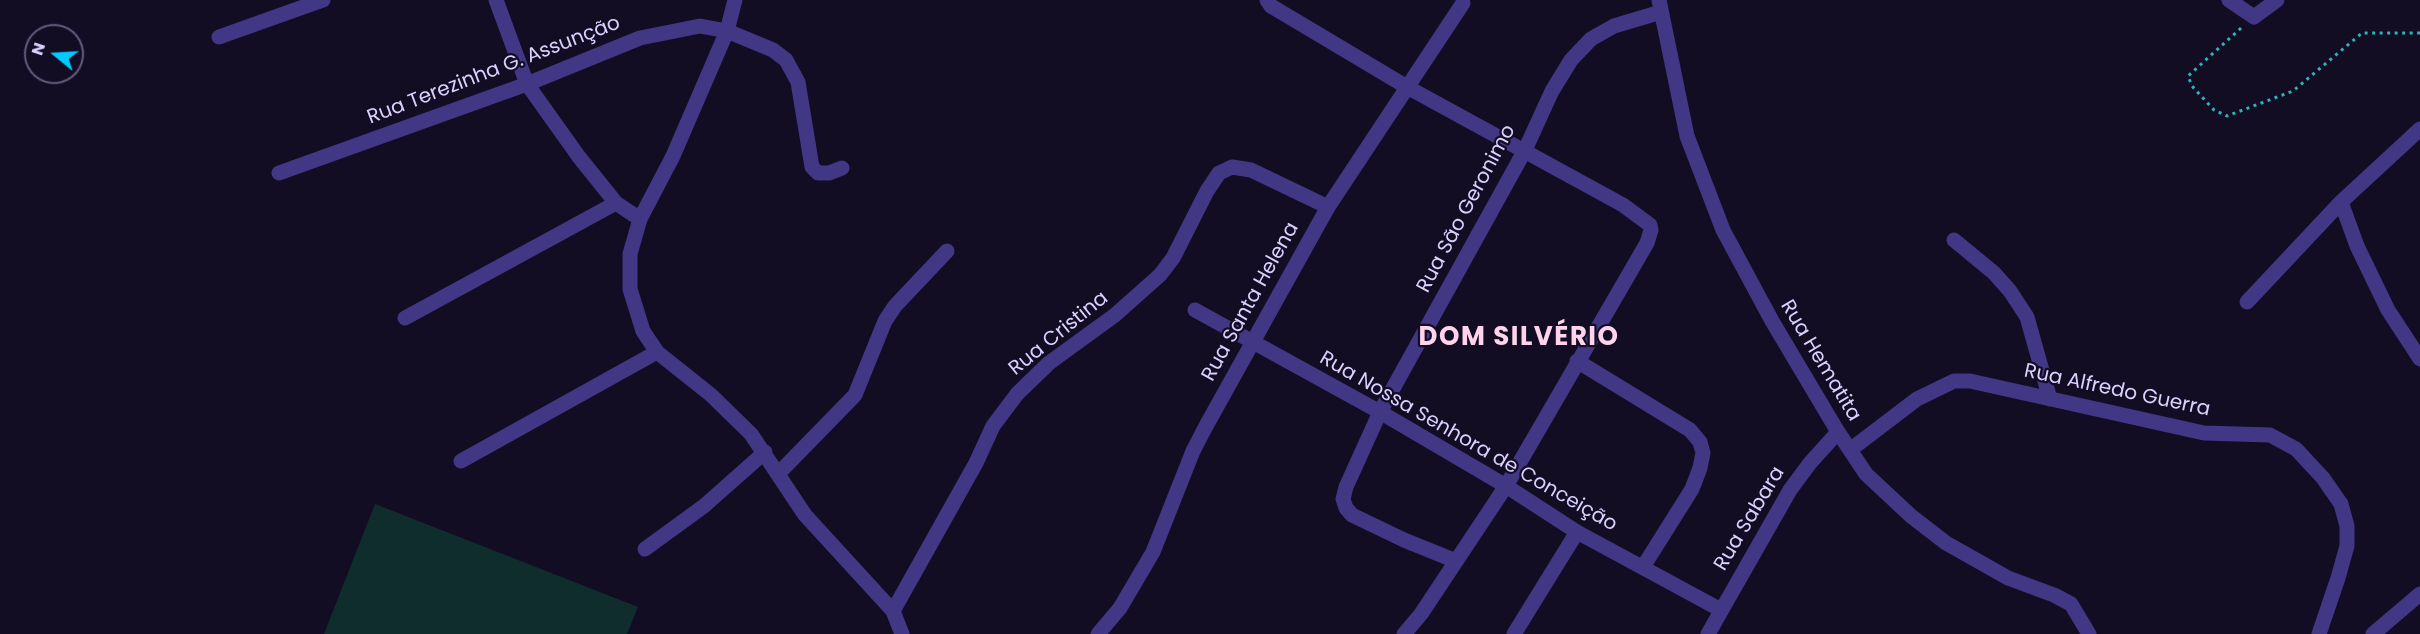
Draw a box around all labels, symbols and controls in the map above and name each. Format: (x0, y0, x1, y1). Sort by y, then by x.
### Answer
street label: Rua Terezinha G. Assunção (364, 12, 624, 130)
north arrow (24, 24, 84, 84)
text: N (26, 40, 51, 58)
street label: Rua São Geronimo (1413, 121, 1521, 297)
street label: Rua Santa Helena (1197, 218, 1305, 386)
street label: Rua Cristina (1005, 287, 1113, 381)
street label: Rua Hematita (1774, 296, 1866, 426)
district label: DOM SILVÉRIO (1419, 322, 1619, 354)
street label: Rua Nossa Senhora de Conceição (1315, 347, 1621, 537)
street label: Rua Alfredo Guerra (2022, 360, 2212, 422)
street label: Rua Sabara (1710, 463, 1790, 575)

